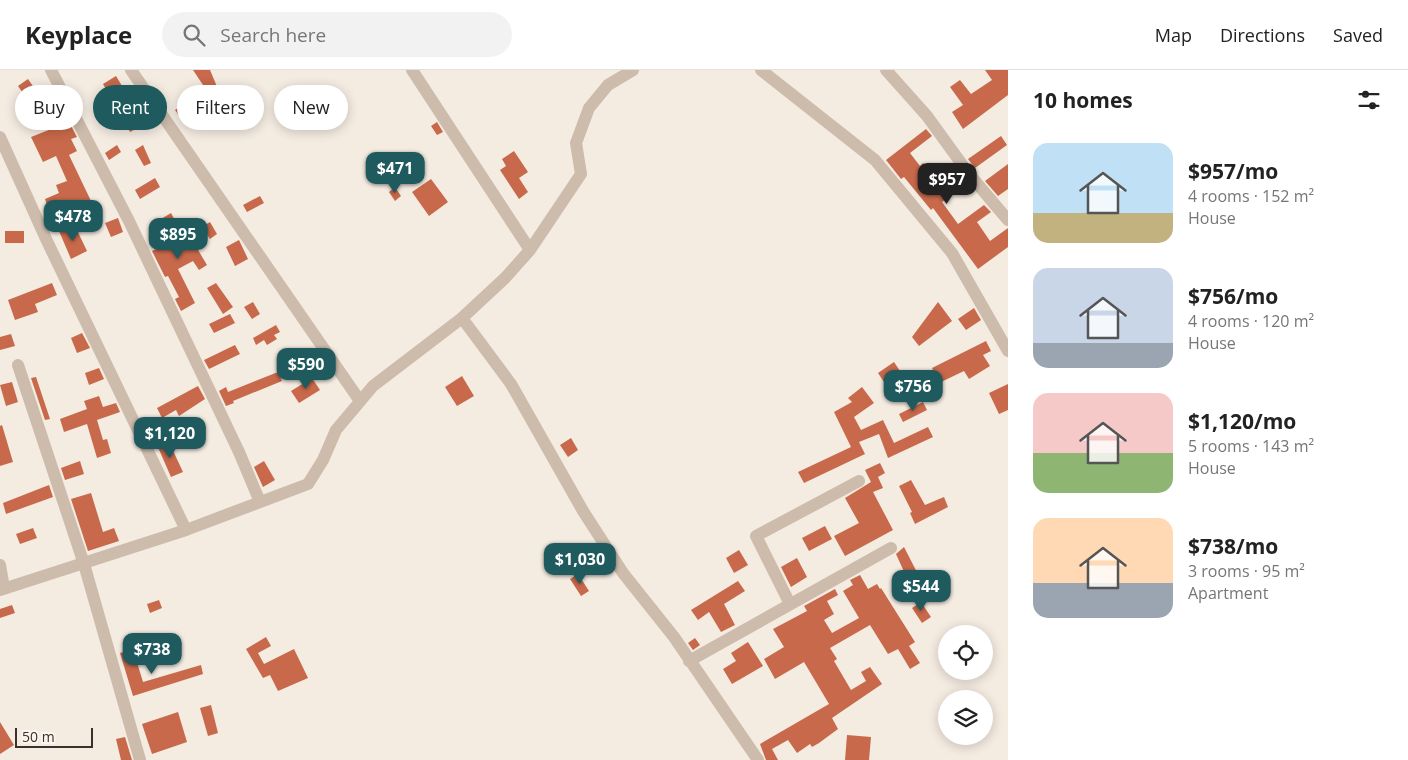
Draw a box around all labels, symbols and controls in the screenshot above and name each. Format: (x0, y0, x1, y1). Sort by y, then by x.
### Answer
search box (162, 12, 512, 57)
text: Keyplace (25, 18, 132, 51)
icon: search (180, 21, 208, 49)
text: Search here (220, 22, 326, 48)
text: Map (1155, 23, 1192, 47)
text: Directions (1220, 23, 1305, 47)
text: Saved (1333, 23, 1383, 47)
chip: Buy (15, 85, 83, 130)
chip: Rent (93, 85, 167, 130)
chip: Filters (177, 85, 264, 130)
chip: New (274, 85, 348, 130)
text: 10 homes (1033, 86, 1133, 114)
icon: filters (1355, 86, 1383, 114)
pin: $471 (365, 152, 425, 194)
text: $471 (377, 157, 413, 179)
text: $957/mo (1188, 157, 1278, 185)
pin: $957 (917, 162, 977, 205)
icon: home (1073, 163, 1133, 223)
text: $957 (929, 168, 965, 190)
text: 4 rooms · 152 m² (1188, 185, 1314, 207)
pin: $478 (43, 200, 103, 242)
text: $478 (55, 205, 91, 227)
text: House (1188, 207, 1236, 229)
pin: $895 (148, 218, 208, 260)
text: $895 (160, 223, 196, 245)
text: $756/mo (1188, 282, 1278, 310)
icon: home (1073, 288, 1133, 348)
text: 4 rooms · 120 m² (1188, 310, 1314, 332)
text: House (1188, 332, 1236, 354)
pin: $590 (276, 348, 336, 390)
text: $590 (288, 353, 324, 375)
pin: $756 (883, 370, 943, 412)
text: $756 (895, 375, 931, 397)
text: $1,120/mo (1188, 407, 1296, 435)
icon: home (1073, 413, 1133, 473)
pin: $1,120 (129, 416, 211, 459)
text: $1,120 (145, 422, 195, 444)
text: 5 rooms · 143 m² (1188, 435, 1314, 457)
text: House (1188, 457, 1236, 479)
text: $738/mo (1188, 532, 1278, 560)
icon: home (1073, 538, 1133, 598)
pin: $1,030 (539, 542, 621, 585)
text: $1,030 (555, 548, 605, 570)
text: 3 rooms · 95 m² (1188, 560, 1305, 582)
pin: $544 (891, 570, 951, 612)
text: $544 (903, 575, 939, 597)
text: Apartment (1188, 582, 1268, 604)
map controls (938, 625, 993, 745)
button: locate (938, 625, 993, 680)
pin: $738 (122, 632, 182, 675)
text: $738 (134, 638, 170, 660)
button: layers (938, 690, 993, 745)
scale bar (15, 725, 92, 748)
text: 50 m (22, 727, 55, 746)

